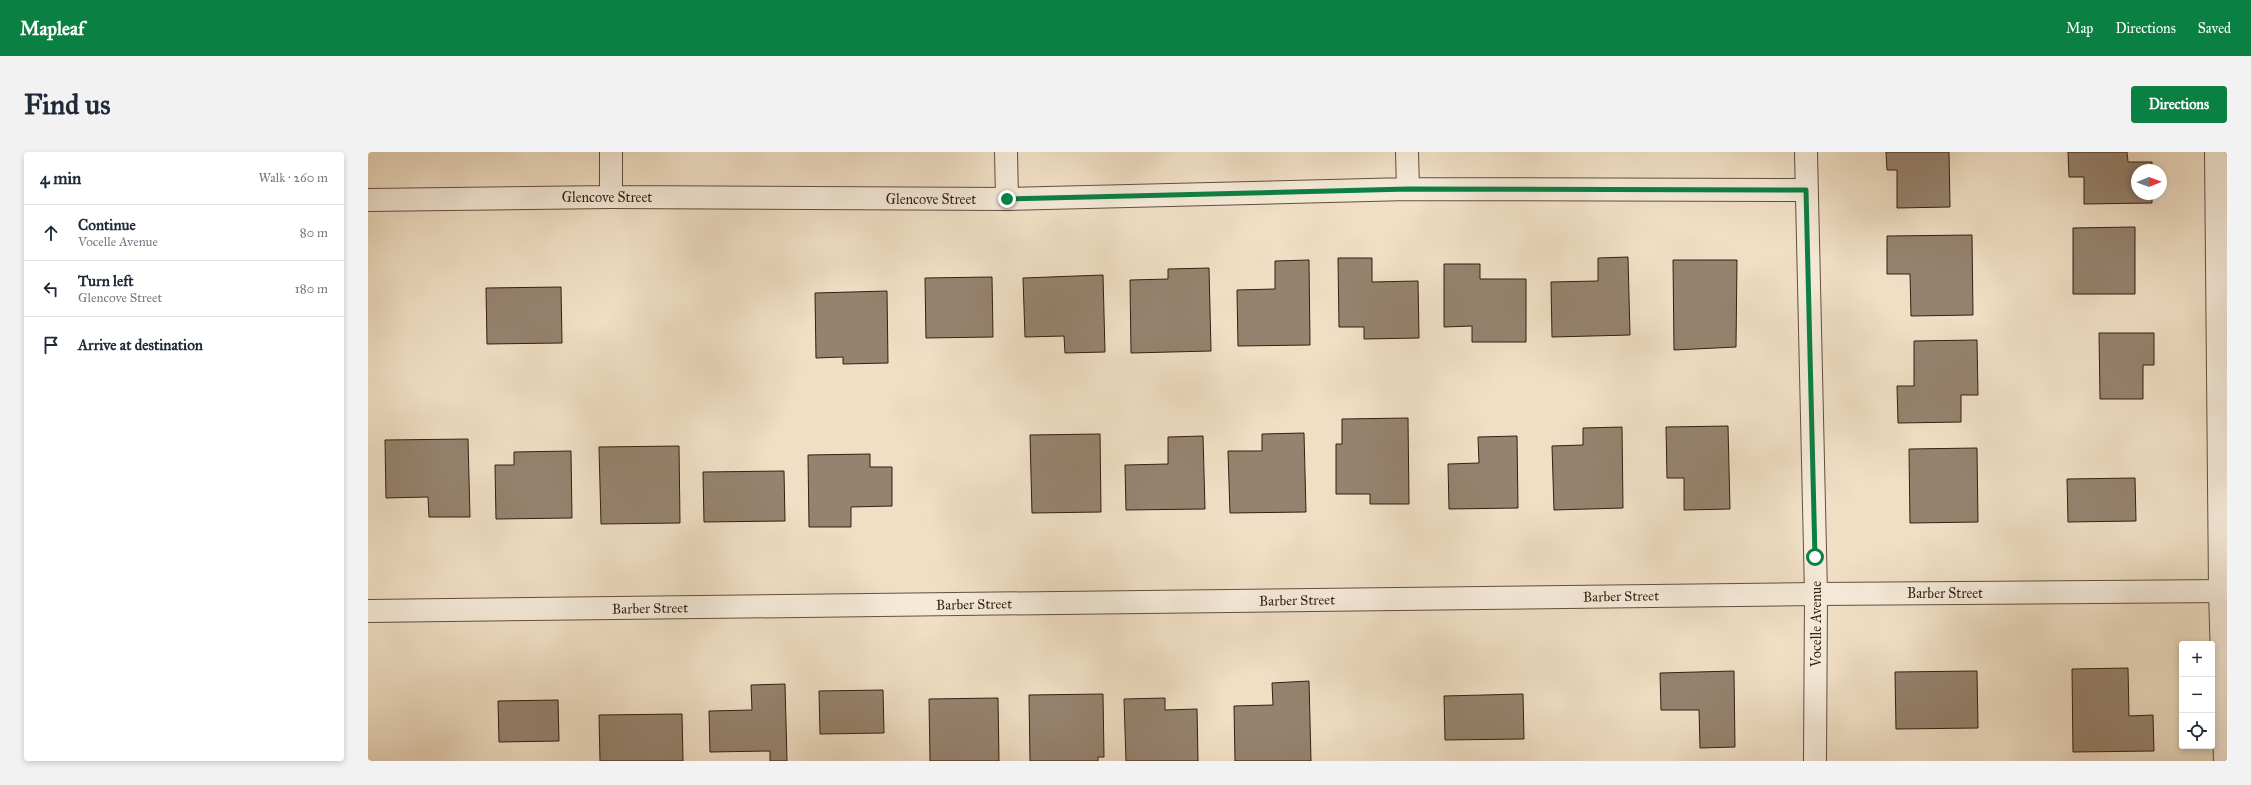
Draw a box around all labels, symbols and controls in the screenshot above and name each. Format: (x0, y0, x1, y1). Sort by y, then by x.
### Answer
text: Mapleaf (20, 17, 84, 40)
text: Map (2066, 20, 2093, 37)
text: Directions (2115, 20, 2176, 37)
text: Saved (2198, 20, 2231, 37)
button: Directions (2131, 86, 2227, 123)
text: Find us (24, 87, 110, 122)
north arrow (2131, 164, 2167, 200)
text: 4 min (40, 168, 81, 189)
text: Walk · 260 m (258, 170, 328, 186)
street label: Glencove Street (562, 189, 652, 206)
route end (998, 190, 1016, 208)
street label: Glencove Street (886, 191, 976, 208)
text: Continue (78, 216, 136, 234)
icon: ahead (40, 222, 62, 244)
text: 80 m (300, 225, 328, 241)
text: Vocelle Avenue (78, 234, 158, 250)
text: Turn left (78, 272, 134, 290)
icon: left (40, 278, 62, 300)
text: 180 m (295, 281, 328, 297)
text: Glencove Street (78, 290, 162, 306)
icon: arrive (40, 334, 62, 356)
text: Arrive at destination (78, 336, 203, 354)
route start (1806, 548, 1824, 566)
street label: Vocelle Avenue (1808, 581, 1825, 668)
street label: Barber Street (1907, 585, 1983, 602)
street label: Barber Street (1583, 587, 1659, 606)
street label: Barber Street (1259, 591, 1335, 610)
street label: Barber Street (936, 595, 1012, 614)
street label: Barber Street (612, 599, 688, 618)
map controls (2179, 641, 2215, 749)
button: + (2179, 641, 2215, 677)
button: − (2179, 677, 2215, 713)
button: locate (2179, 713, 2215, 749)

